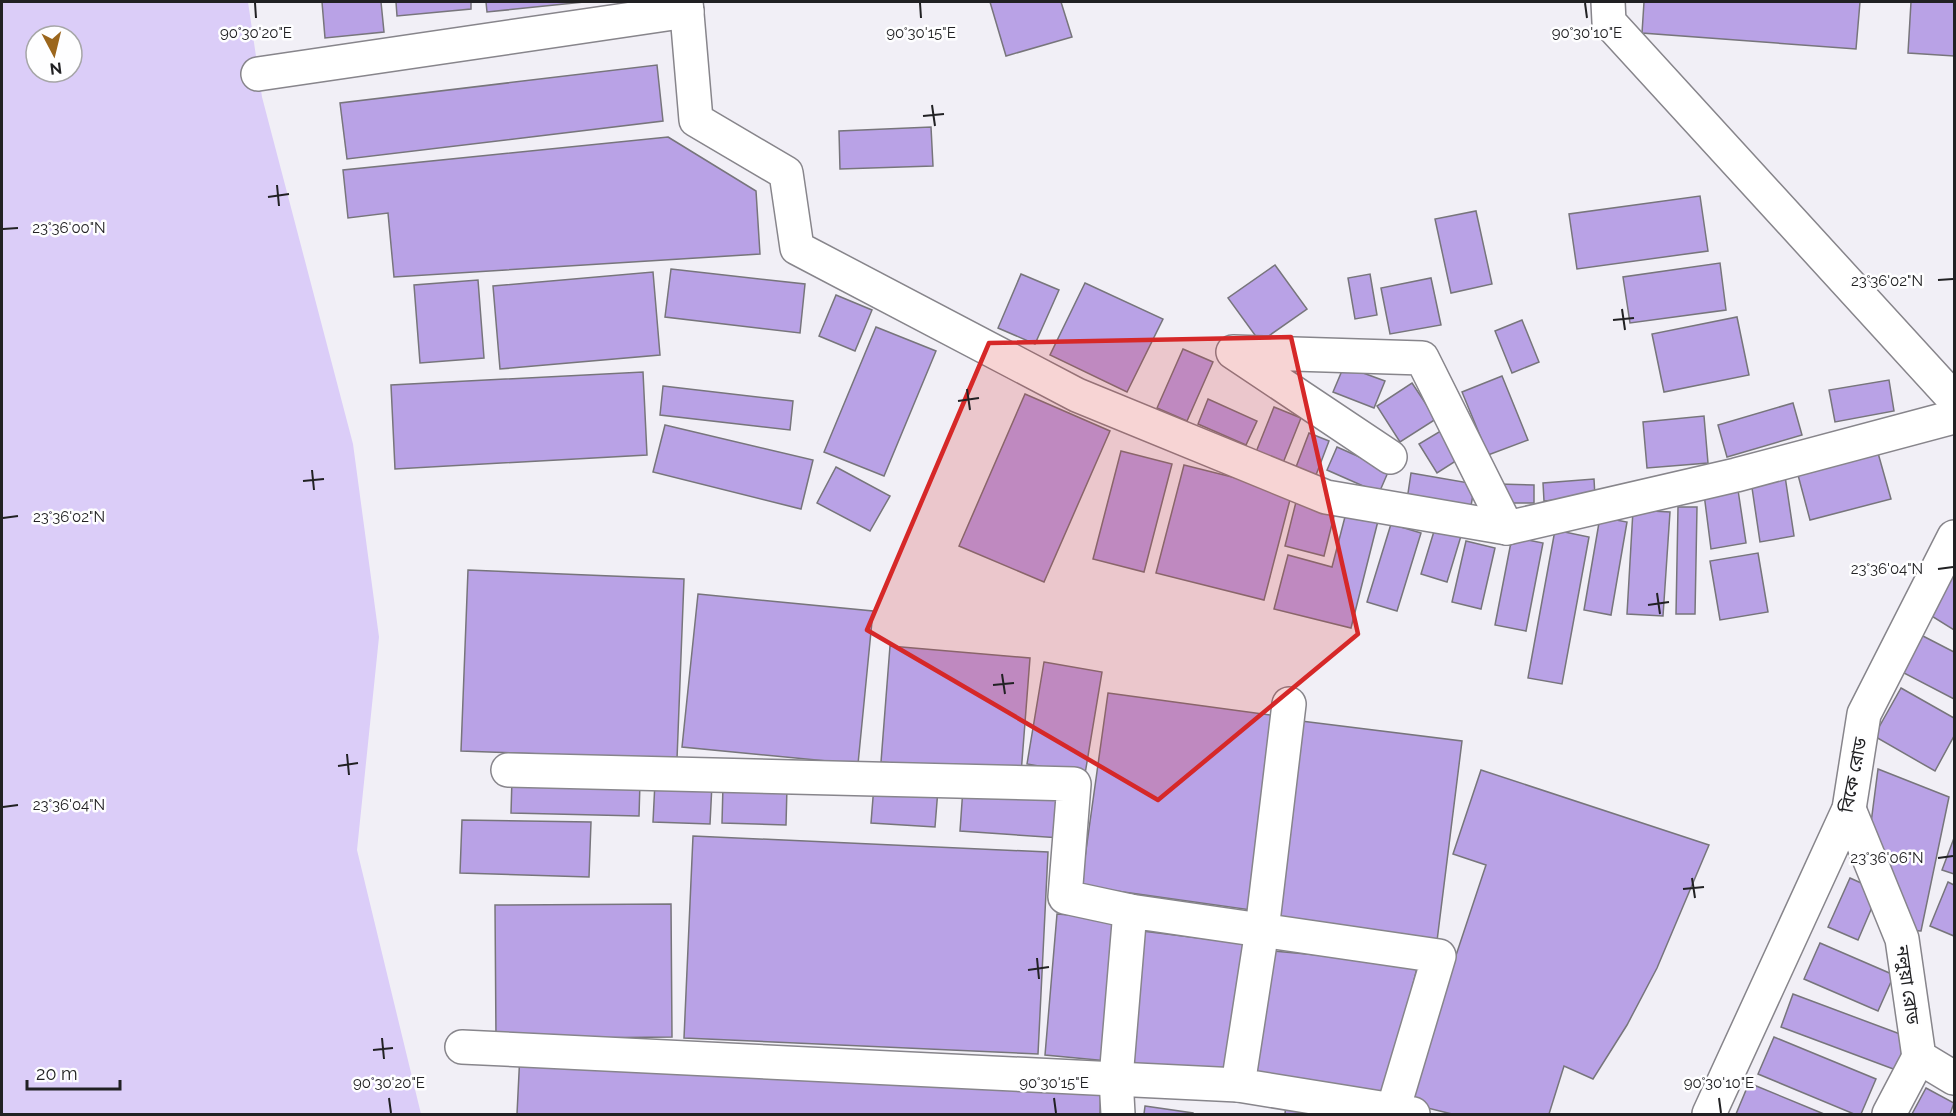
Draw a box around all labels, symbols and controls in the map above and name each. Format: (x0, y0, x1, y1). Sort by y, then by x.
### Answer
north arrow (24, 24, 84, 84)
text: 90°30'20"E (220, 24, 292, 42)
text: 90°30'15"E (886, 24, 956, 42)
text: 90°30'10"E (1552, 24, 1622, 42)
text: N (49, 58, 63, 79)
text: 23°36'00"N (32, 219, 106, 237)
text: 23°36'02"N (1851, 272, 1923, 290)
text: 23°36'02"N (33, 508, 105, 526)
text: 23°36'04"N (1851, 560, 1923, 578)
street label: বিকে রোড (1835, 736, 1871, 815)
text: 23°36'04"N (33, 796, 105, 814)
text: 23°36'06"N (1850, 849, 1924, 867)
street label: নলুয়া রোড (1891, 943, 1924, 1026)
scale bar (27, 1053, 120, 1091)
text: 20 m (36, 1063, 78, 1084)
text: 90°30'20"E (353, 1074, 425, 1092)
text: 90°30'15"E (1019, 1074, 1089, 1092)
text: 90°30'10"E (1684, 1074, 1754, 1092)

